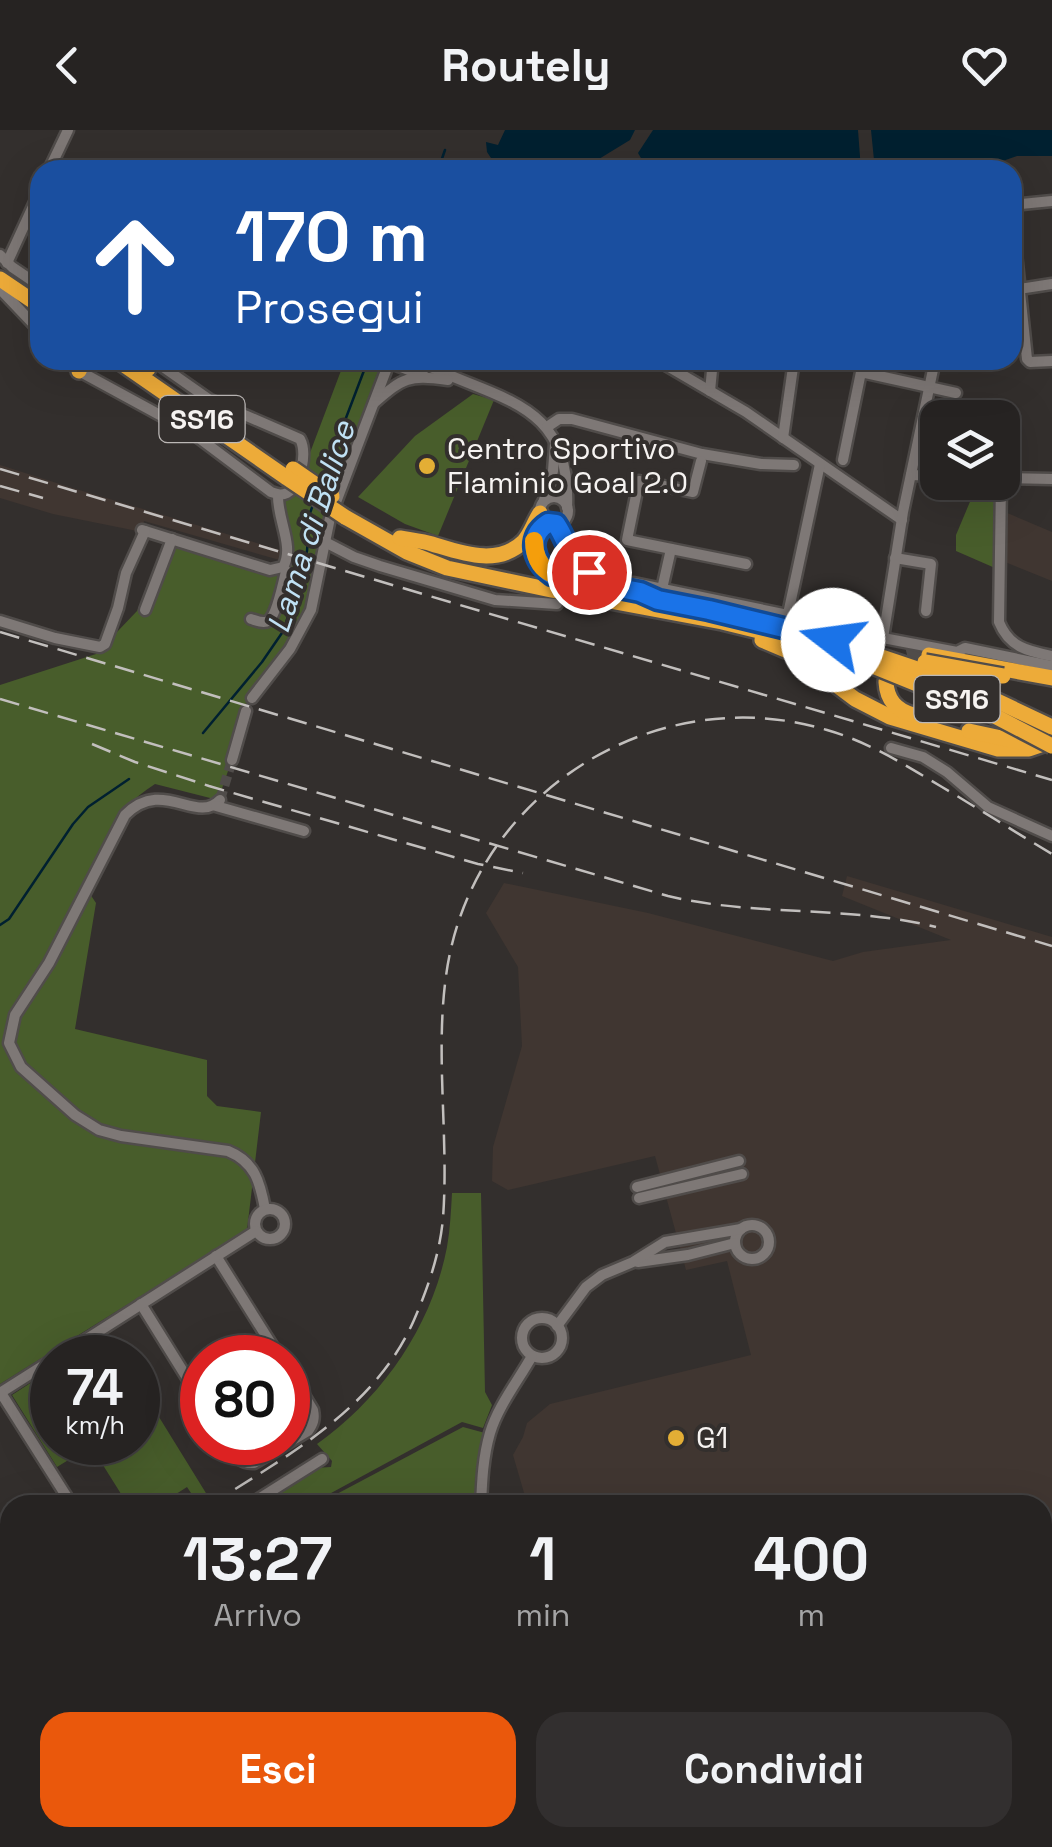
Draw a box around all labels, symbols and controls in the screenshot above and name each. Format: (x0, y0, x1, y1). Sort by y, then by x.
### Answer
text: Routely (441, 37, 611, 94)
icon: back (40, 38, 95, 93)
icon: heart (957, 38, 1012, 93)
text: 170 m (235, 192, 428, 281)
icon: ahead (70, 200, 200, 330)
text: Prosegui (235, 279, 424, 336)
road number: SS16 (160, 396, 244, 442)
map controls (920, 400, 1020, 500)
button: layers (920, 400, 1020, 500)
water label: Lama di Balice (258, 415, 364, 638)
place label: Centro Sportivo Flaminio Goal 2.0 (447, 429, 688, 502)
marker: Centro Sportivo Flaminio Goal 2.0 (416, 455, 438, 477)
pin (547, 530, 632, 615)
icon: arrive (562, 545, 617, 600)
position arrow (781, 588, 885, 692)
road number: SS16 (914, 676, 1000, 722)
speed limit sign: 80 (180, 1335, 310, 1465)
text: 74 (66, 1356, 124, 1420)
text: km/h (65, 1409, 125, 1441)
place label: G1 (696, 1418, 728, 1457)
marker: G1 (665, 1427, 687, 1449)
text: 13:27 (183, 1521, 333, 1598)
text: 1 (529, 1521, 556, 1598)
text: 400 (753, 1521, 869, 1598)
text: Arrivo (213, 1595, 302, 1635)
text: min (515, 1595, 570, 1635)
text: m (797, 1595, 825, 1635)
button: Esci (40, 1712, 516, 1827)
button: Condividi (536, 1712, 1012, 1827)

